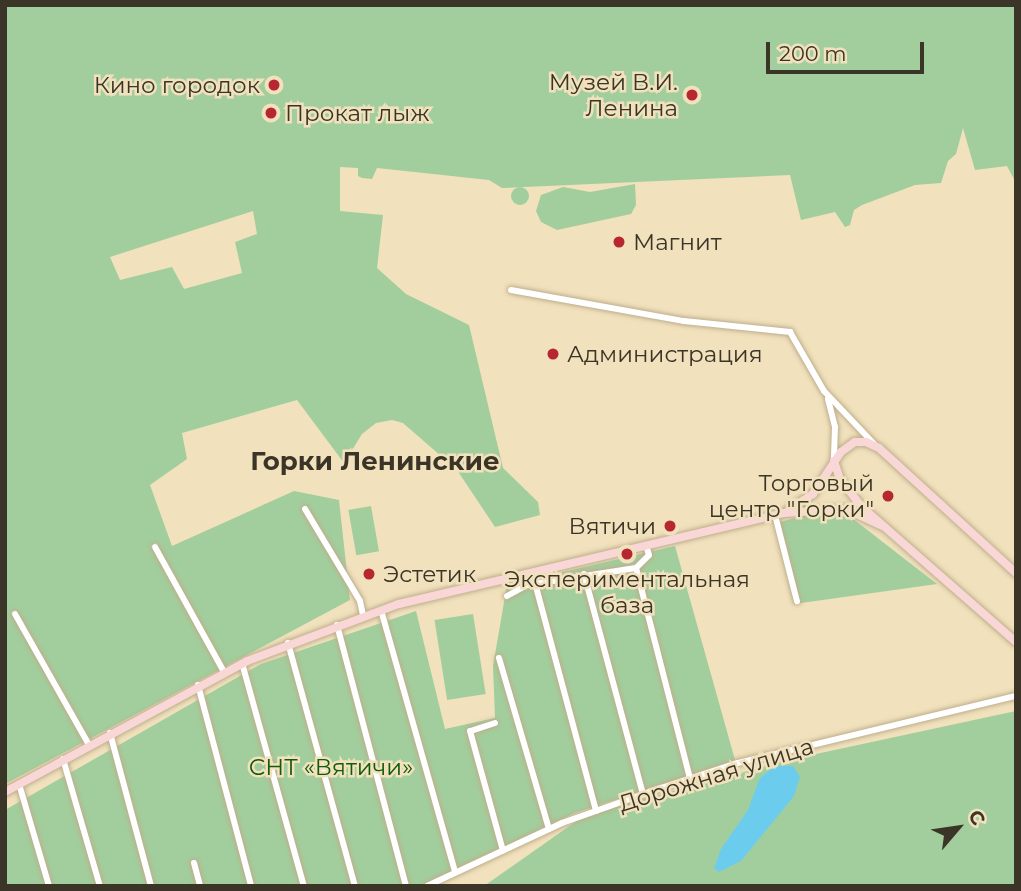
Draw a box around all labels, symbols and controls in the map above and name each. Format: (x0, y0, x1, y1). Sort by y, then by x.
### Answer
scale bar (769, 28, 926, 72)
text: 200 m (779, 41, 846, 66)
place label: Музей В.И. Ленина (549, 68, 678, 122)
place label: Кино городок (94, 71, 260, 99)
marker: Кино городок (266, 77, 282, 93)
marker: Музей В.И. Ленина (684, 87, 700, 103)
place label: Прокат лыж (285, 99, 429, 127)
marker: Прокат лыж (263, 105, 279, 121)
place label: Магнит (633, 228, 722, 256)
marker: Магнит (611, 234, 627, 250)
place label: Администрация (567, 340, 763, 368)
marker: Администрация (545, 346, 561, 362)
district label: Горки Ленинские (250, 446, 500, 478)
place label: Торговый центр "Горки" (709, 469, 874, 523)
marker: Торговый центр "Горки" (880, 488, 896, 504)
place label: Вятичи (569, 512, 656, 540)
marker: Вятичи (662, 518, 678, 534)
marker: Экспериментальная база (619, 546, 635, 562)
place label: Эстетик (383, 560, 476, 588)
place label: Экспериментальная база (504, 565, 750, 619)
marker: Эстетик (361, 566, 377, 582)
street label: Дорожная улица (615, 732, 817, 818)
park label: СНТ «Вятичи» (249, 753, 413, 781)
north arrow (923, 793, 993, 863)
text: С (963, 806, 990, 829)

